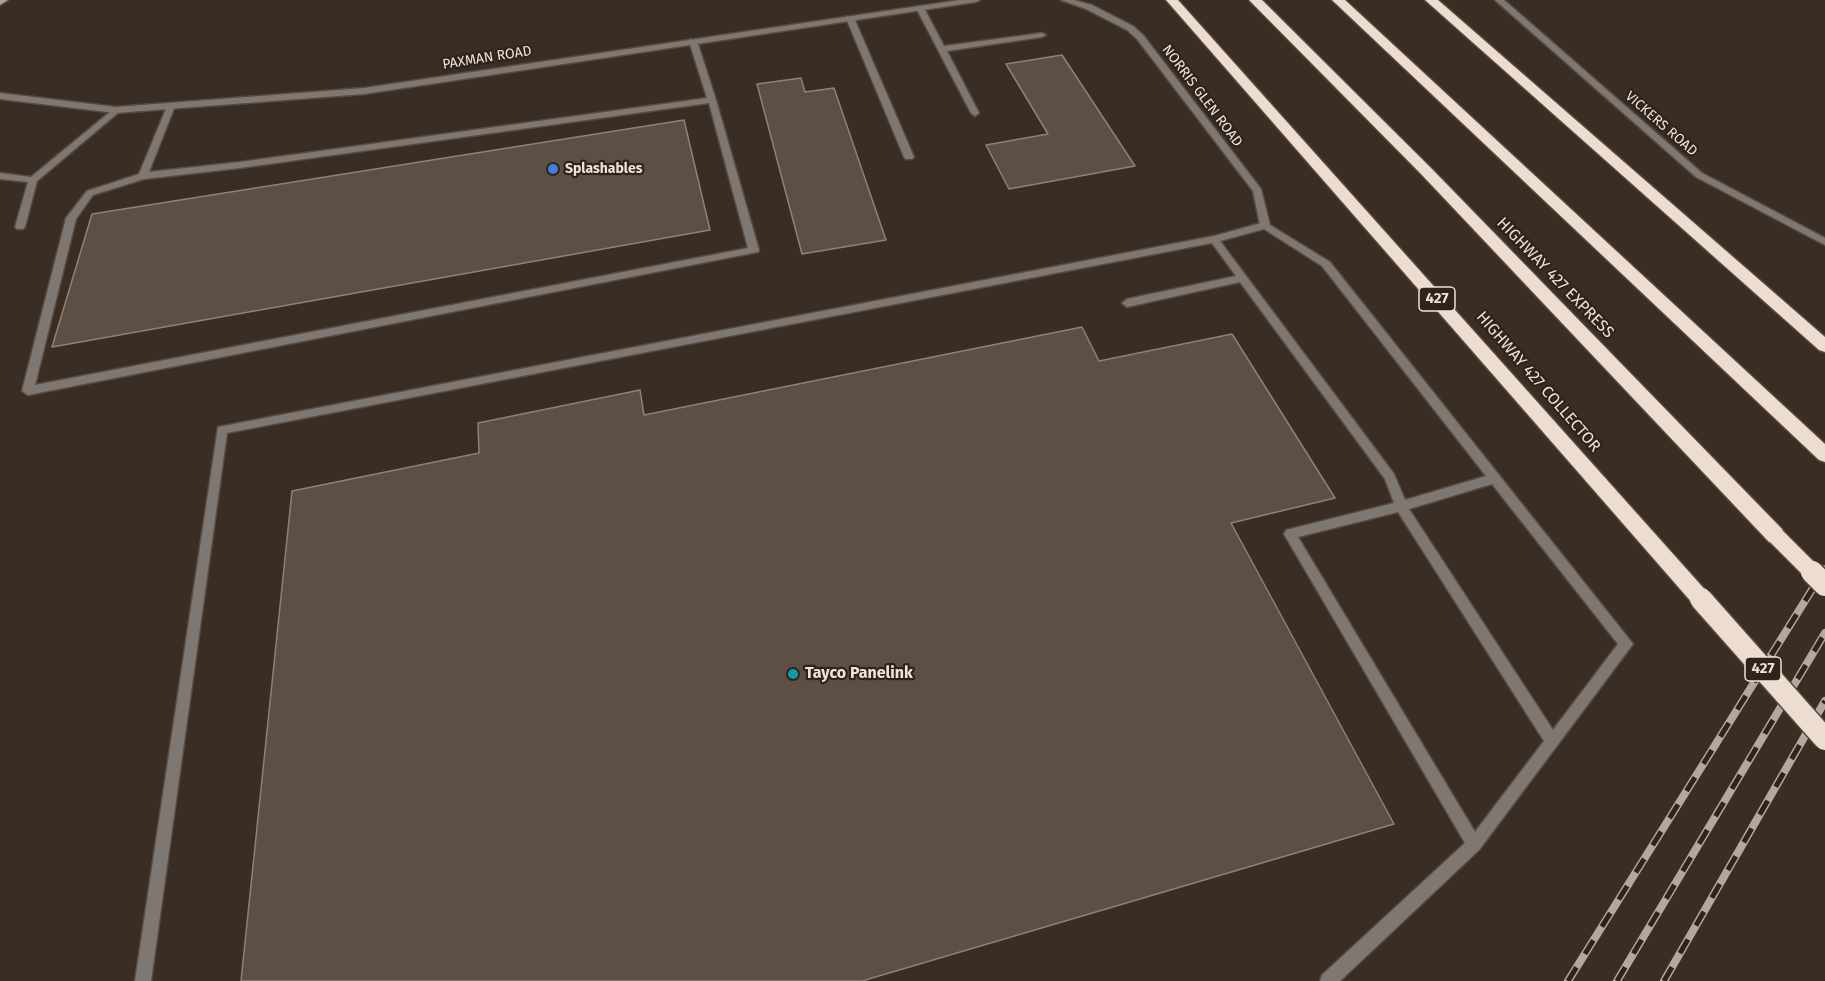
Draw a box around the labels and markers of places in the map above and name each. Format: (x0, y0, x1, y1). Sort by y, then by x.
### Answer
place label: Splashables (565, 161, 642, 177)
marker: Splashables (546, 162, 560, 176)
place label: Tayco Panelink (805, 664, 913, 684)
marker: Tayco Panelink (786, 667, 800, 681)

